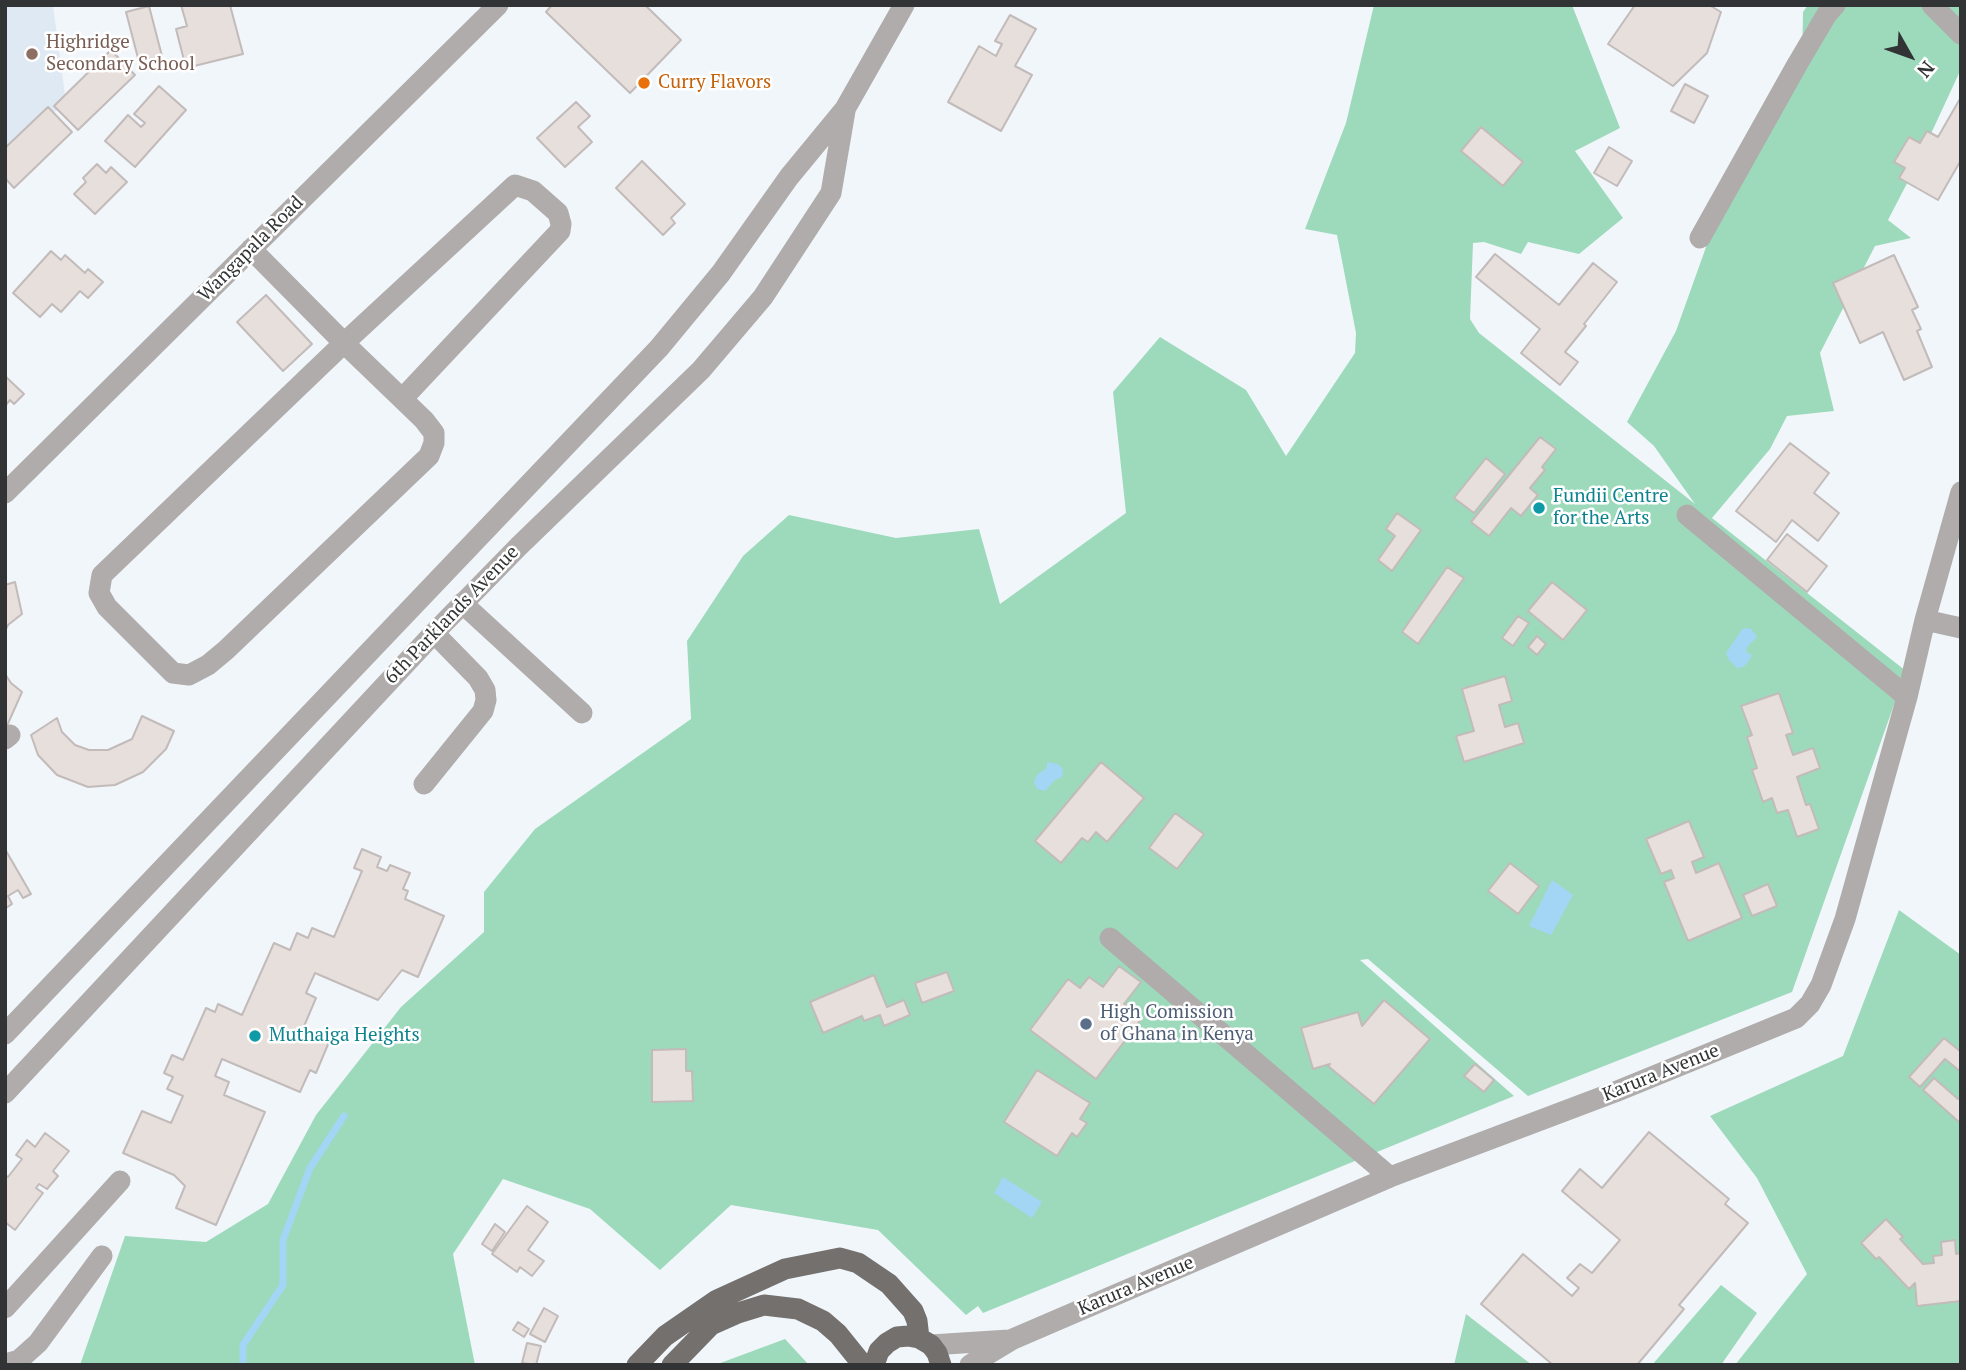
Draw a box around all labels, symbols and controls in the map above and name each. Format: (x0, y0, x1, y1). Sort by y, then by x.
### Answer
north arrow (1875, 21, 1945, 91)
place label: Highridge Secondary School (46, 32, 195, 76)
marker: Highridge Secondary School (24, 46, 40, 62)
text: N (1912, 56, 1941, 83)
place label: Curry Flavors (658, 72, 771, 94)
marker: Curry Flavors (636, 75, 652, 91)
street label: Wangapala Road (194, 192, 308, 306)
place label: Fundii Centre for the Arts (1553, 486, 1669, 530)
marker: Fundii Centre for the Arts (1531, 500, 1547, 516)
street label: 6th Parklands Avenue (380, 541, 524, 689)
place label: High Comission of Ghana in Kenya (1100, 1002, 1254, 1046)
marker: High Comission of Ghana in Kenya (1078, 1016, 1094, 1032)
place label: Muthaiga Heights (269, 1025, 420, 1047)
marker: Muthaiga Heights (247, 1028, 263, 1044)
street label: Karura Avenue (1599, 1039, 1723, 1107)
street label: Karura Avenue (1075, 1251, 1197, 1321)

